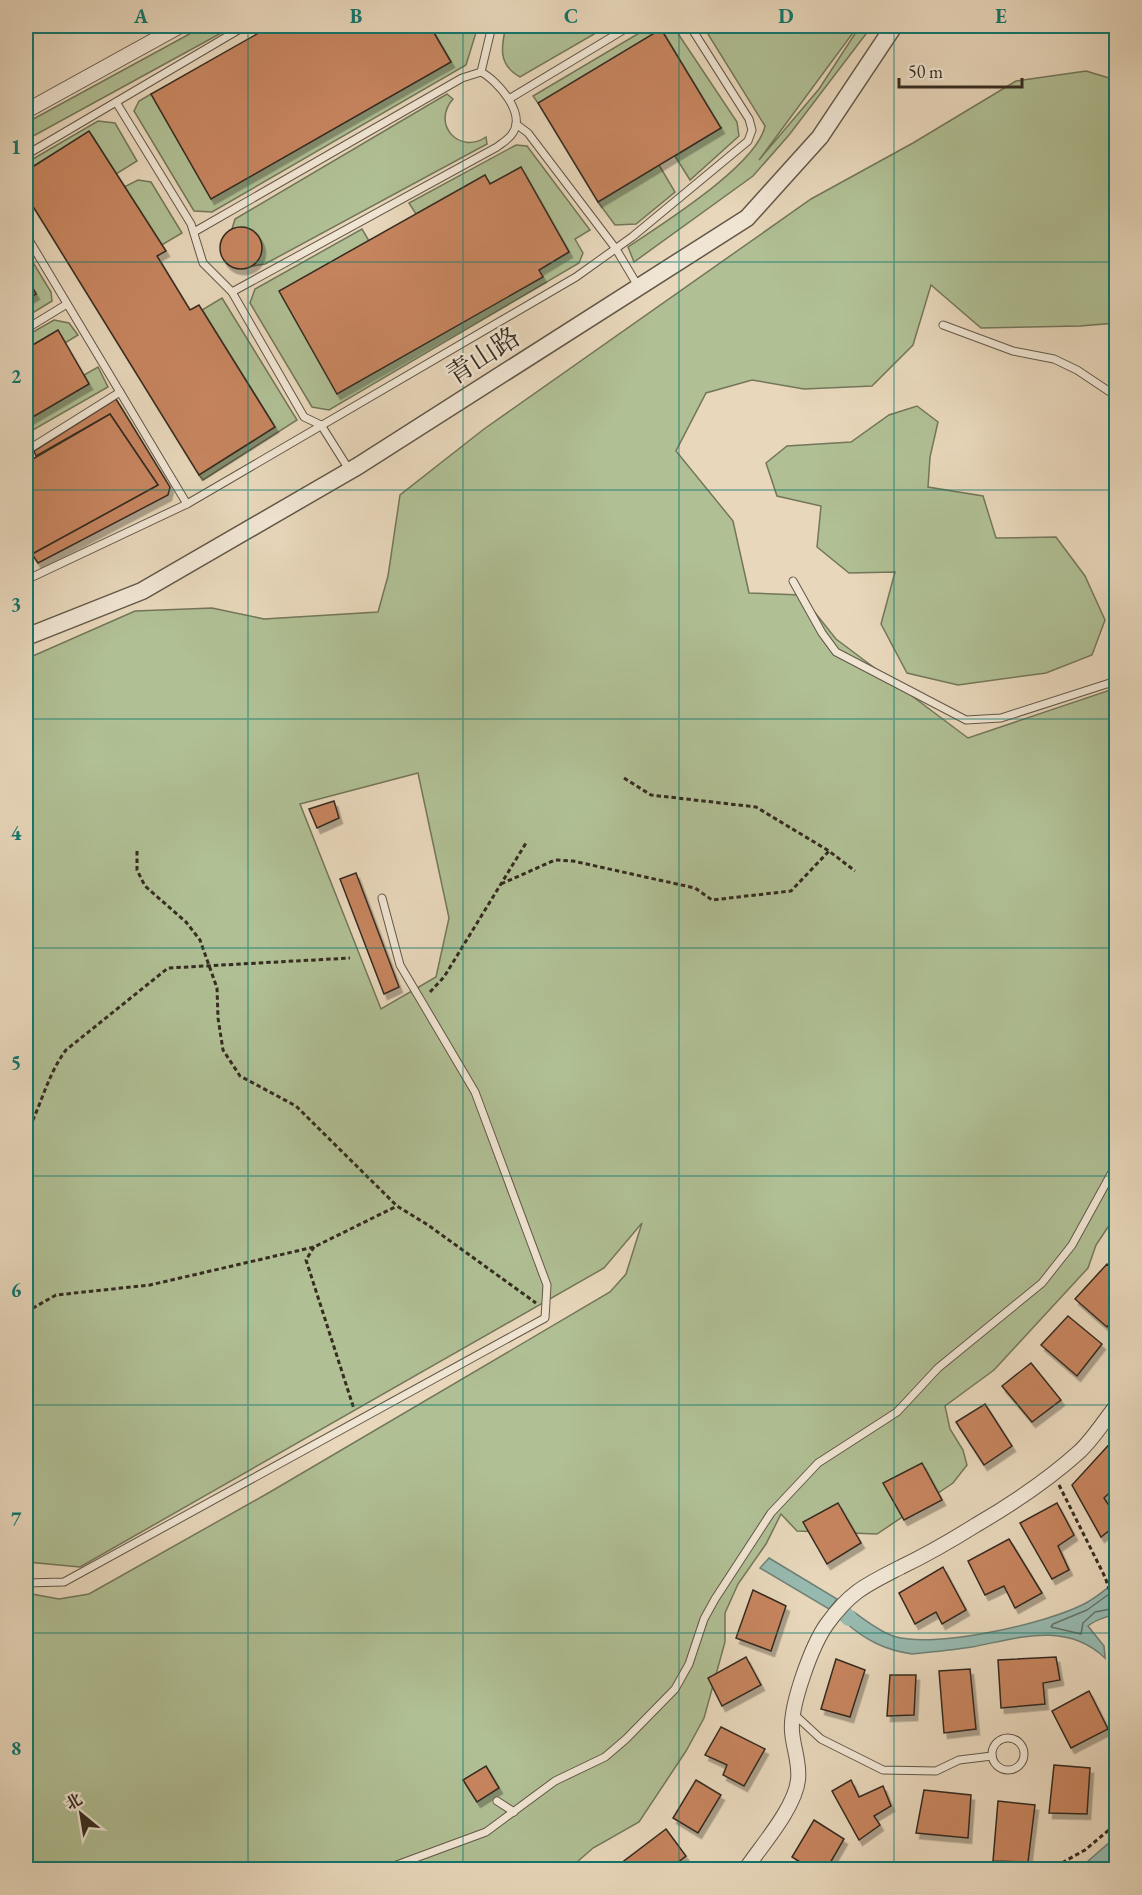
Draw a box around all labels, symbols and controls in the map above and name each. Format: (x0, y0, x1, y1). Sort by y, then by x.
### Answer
text: A (133, 3, 149, 29)
text: B (350, 3, 362, 29)
text: C (564, 3, 578, 29)
text: D (778, 3, 794, 29)
text: E (995, 3, 1007, 29)
scale bar (899, 51, 1022, 89)
text: 50 m (908, 60, 943, 83)
text: 1 (11, 134, 21, 160)
street label: 青山路 (439, 319, 526, 392)
text: 2 (11, 363, 22, 389)
text: 3 (11, 591, 21, 617)
text: 4 (11, 820, 22, 846)
text: 5 (11, 1049, 21, 1075)
text: 6 (11, 1277, 22, 1303)
text: 7 (11, 1506, 22, 1532)
text: 8 (11, 1735, 21, 1761)
north arrow (51, 1784, 111, 1844)
text: 北 (62, 1788, 86, 1815)

